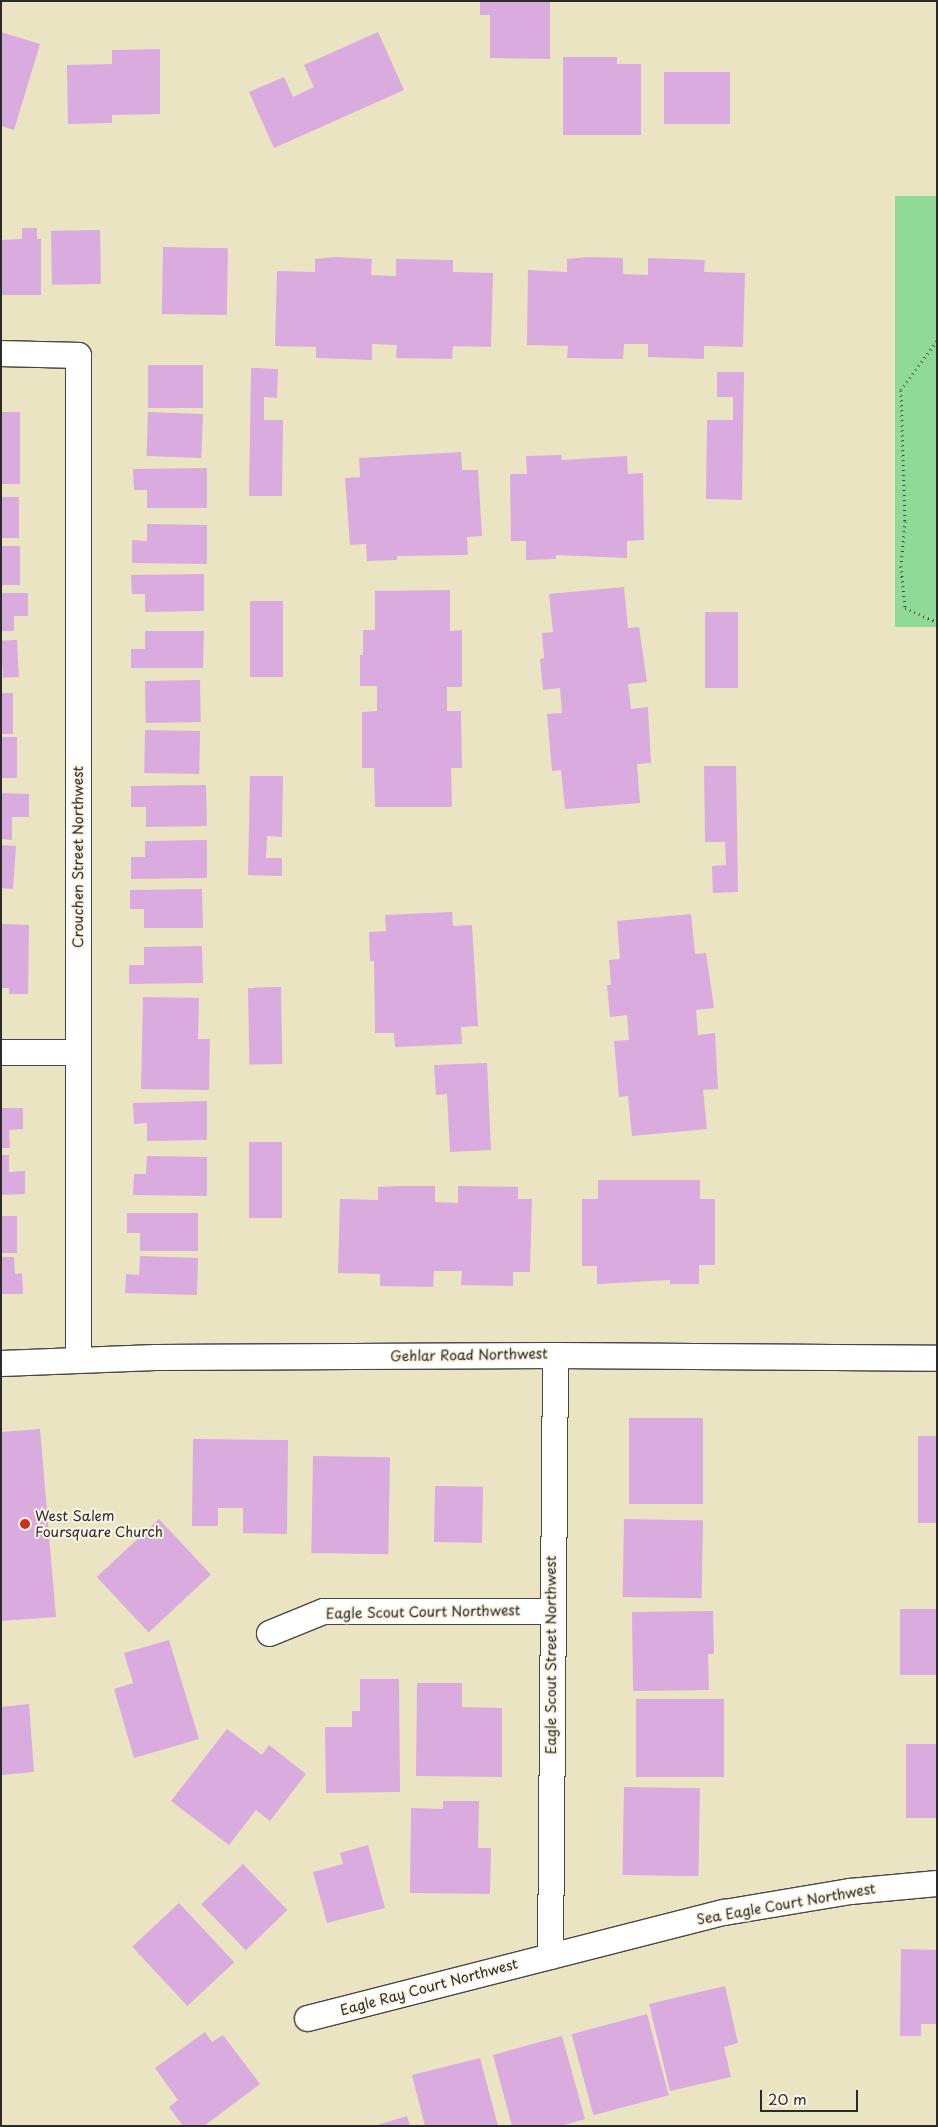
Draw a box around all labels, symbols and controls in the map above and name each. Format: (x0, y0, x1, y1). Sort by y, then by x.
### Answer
street label: Crouchen Street Northwest (70, 765, 86, 949)
street label: Gehlar Road Northwest (390, 1345, 548, 1365)
place label: West Salem Foursquare Church (35, 1508, 164, 1540)
marker: West Salem Foursquare Church (19, 1518, 31, 1530)
street label: Eagle Scout Street Northwest (543, 1555, 559, 1755)
street label: Eagle Scout Court Northwest (325, 1602, 521, 1622)
street label: Sea Eagle Court Northwest (694, 1880, 878, 1928)
street label: Eagle Ray Court Northwest (337, 1955, 521, 2019)
scale bar (763, 2080, 860, 2112)
text: 20 m (768, 2087, 807, 2110)

